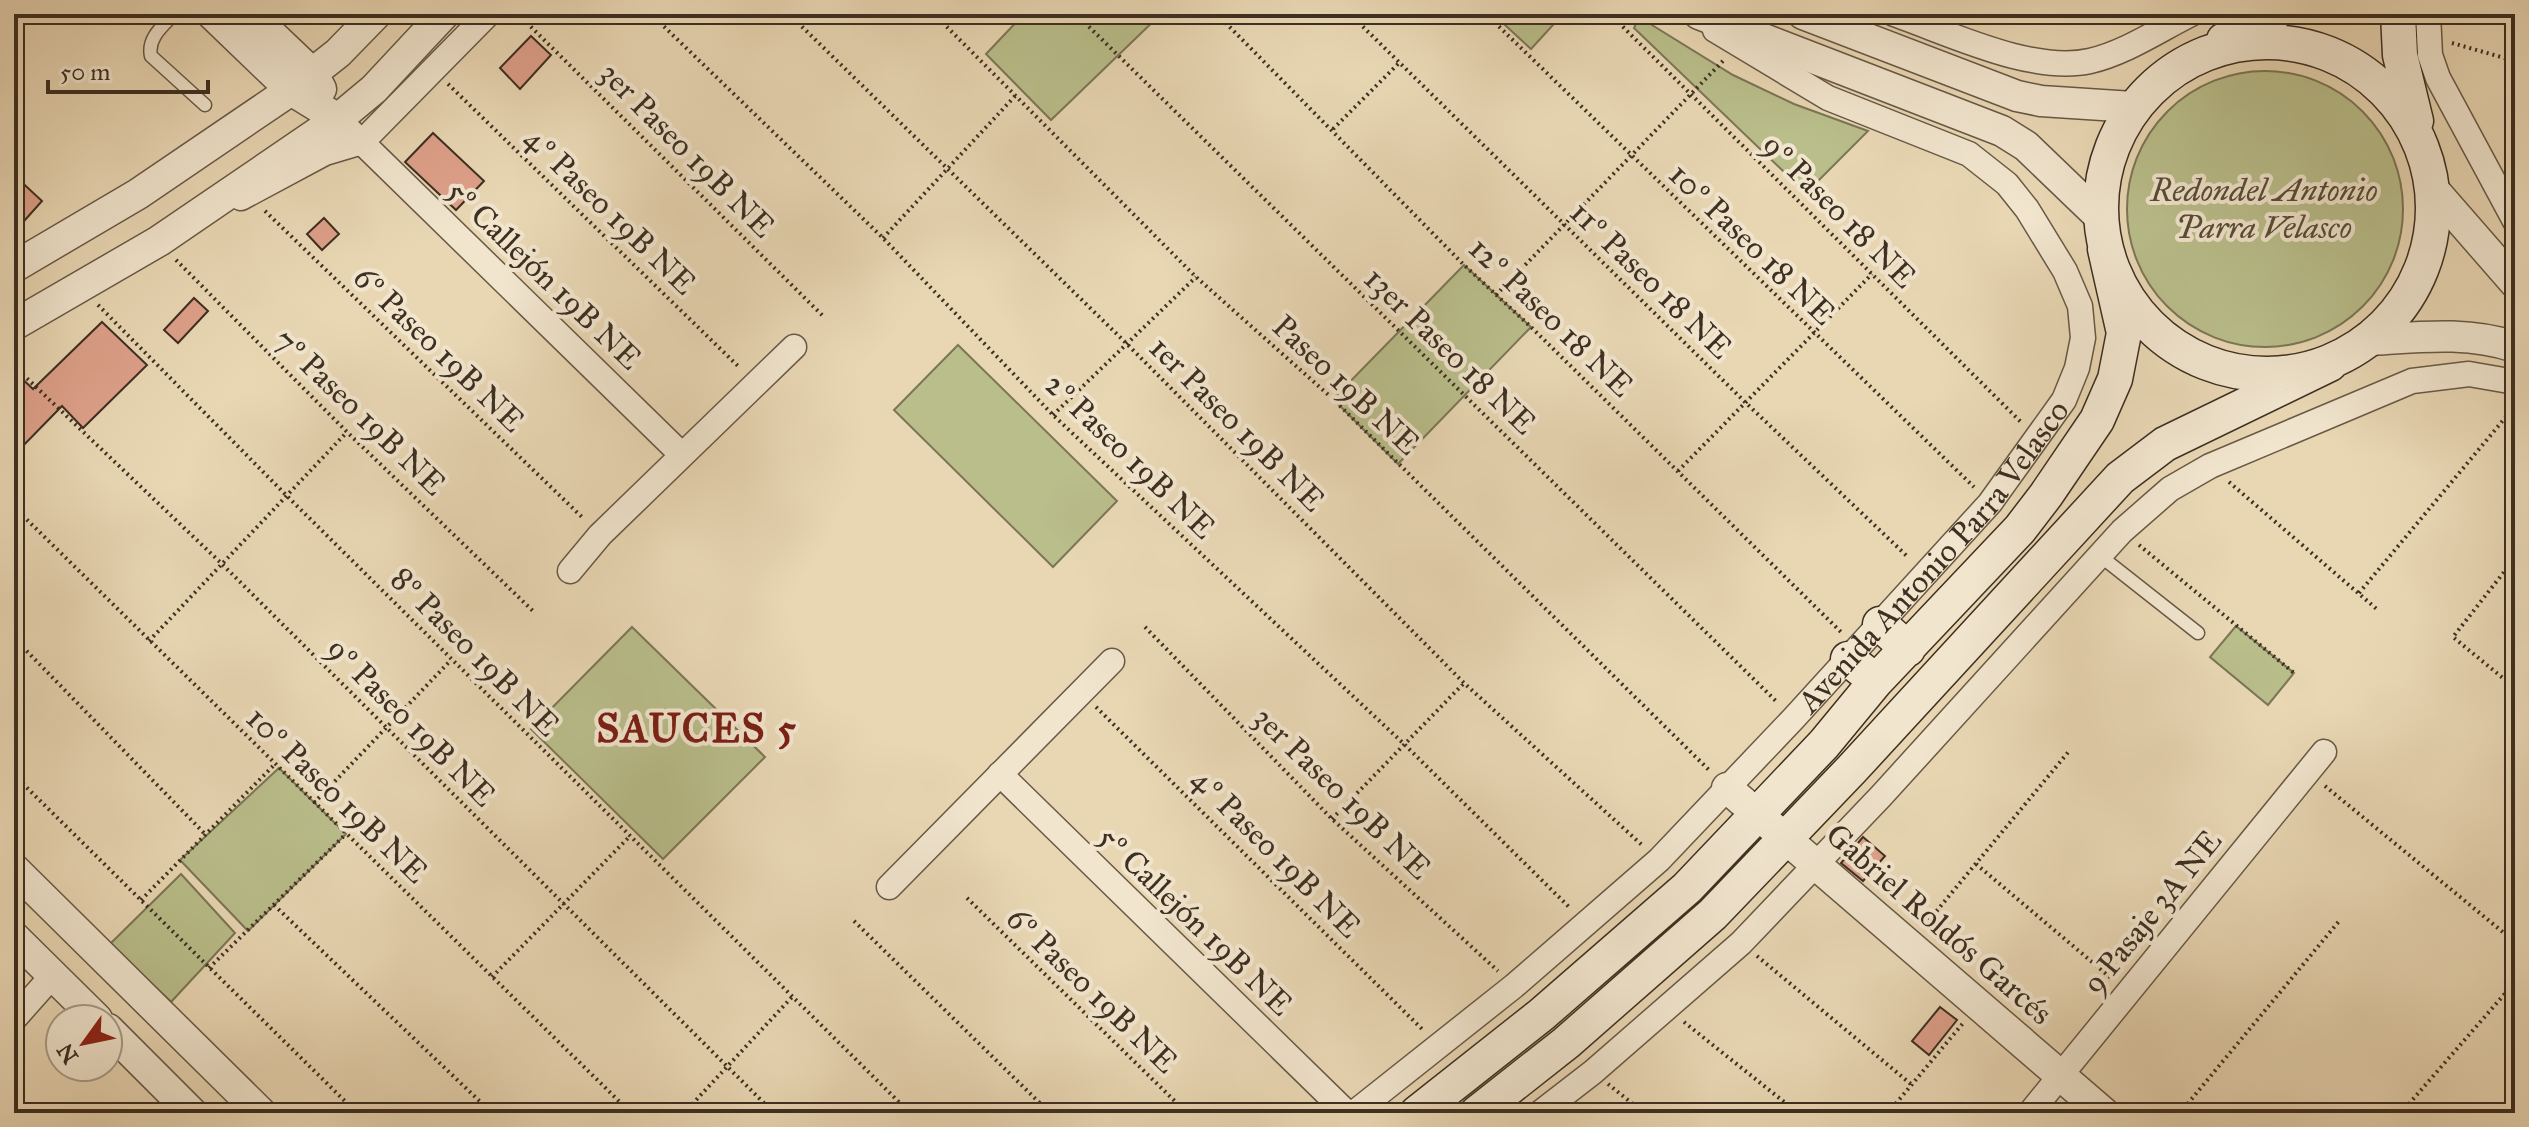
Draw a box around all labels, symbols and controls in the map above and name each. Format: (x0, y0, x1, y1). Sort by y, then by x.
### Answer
scale bar (48, 44, 208, 94)
street label: 3er Paseo 19B NE (591, 54, 783, 246)
text: 50 m (60, 57, 110, 87)
street label: 4º Paseo 19B NE (516, 119, 704, 303)
street label: 9º Paseo 18 NE (1754, 126, 1924, 296)
street label: 10º Paseo 18 NE (1661, 155, 1843, 333)
park label: Redondel Antonio Parra Velasco (2149, 171, 2378, 247)
street label: 5º Callejón 19B NE (438, 172, 650, 378)
street label: 11º Paseo 18 NE (1562, 193, 1740, 367)
street label: 12º Paseo 18 NE (1461, 229, 1641, 405)
street label: 6º Paseo 19B NE (345, 258, 533, 440)
street label: 13er Paseo 18 NE (1356, 259, 1544, 443)
street label: Paseo 19B NE (1264, 307, 1428, 463)
street label: 7º Paseo 19B NE (266, 320, 454, 504)
street label: 1er Paseo 19B NE (1141, 328, 1333, 520)
street label: 2º Paseo 19B NE (1037, 365, 1223, 547)
street label: Avenida Antonio Parra Velasco (1788, 392, 2077, 722)
street label: 8º Paseo 19B NE (382, 559, 568, 745)
street label: 9º Paseo 19B NE (318, 629, 504, 815)
street label: 3er Paseo 19B NE (1245, 698, 1439, 888)
street label: 10º Paseo 19B NE (238, 699, 436, 891)
district label: SAUCES 5 (596, 704, 798, 753)
street label: 4º Paseo 19B NE (1183, 760, 1369, 946)
street label: Gabriel Roldós Garcés (1818, 815, 2060, 1033)
street label: 5º Callejón 19B NE (1089, 818, 1301, 1024)
street label: 9 Pasaje 3A NE (2074, 822, 2230, 1002)
street label: 6º Paseo 19B NE (998, 899, 1186, 1081)
north arrow (44, 1003, 124, 1083)
text: N (51, 1038, 84, 1069)

